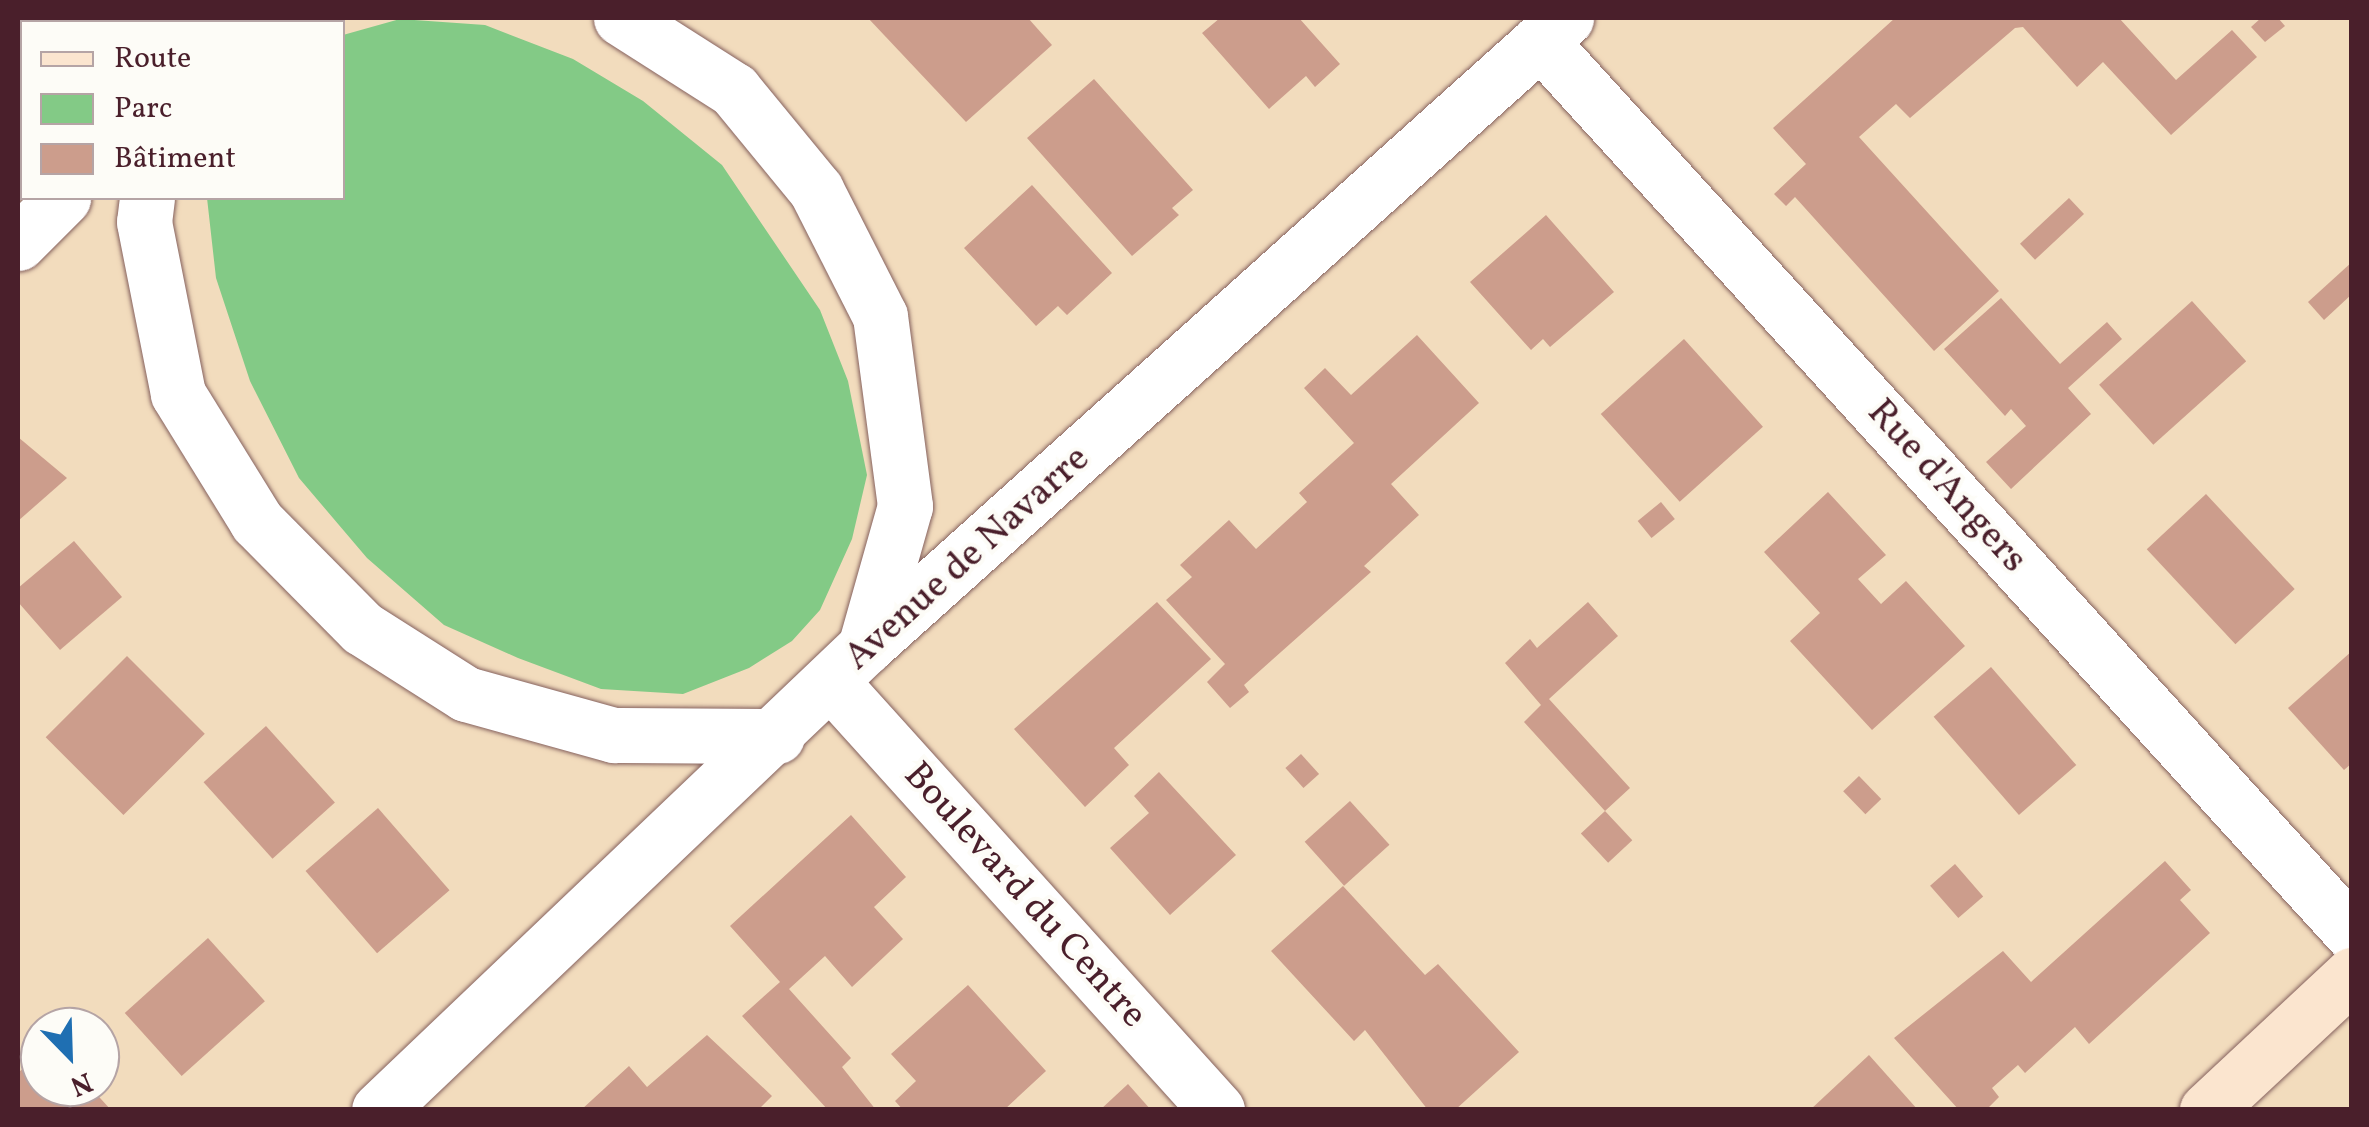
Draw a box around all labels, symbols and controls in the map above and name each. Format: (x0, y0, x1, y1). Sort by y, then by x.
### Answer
legend (20, 20, 345, 200)
text: Route (114, 38, 191, 80)
text: Parc (114, 88, 172, 130)
text: Bâtiment (114, 138, 236, 180)
street label: Rue d'Angers (1856, 391, 2036, 583)
street label: Avenue de Navarre (836, 437, 1100, 681)
street label: Boulevard du Centre (893, 754, 1155, 1038)
north arrow (20, 1007, 120, 1107)
text: N (64, 1061, 98, 1105)

